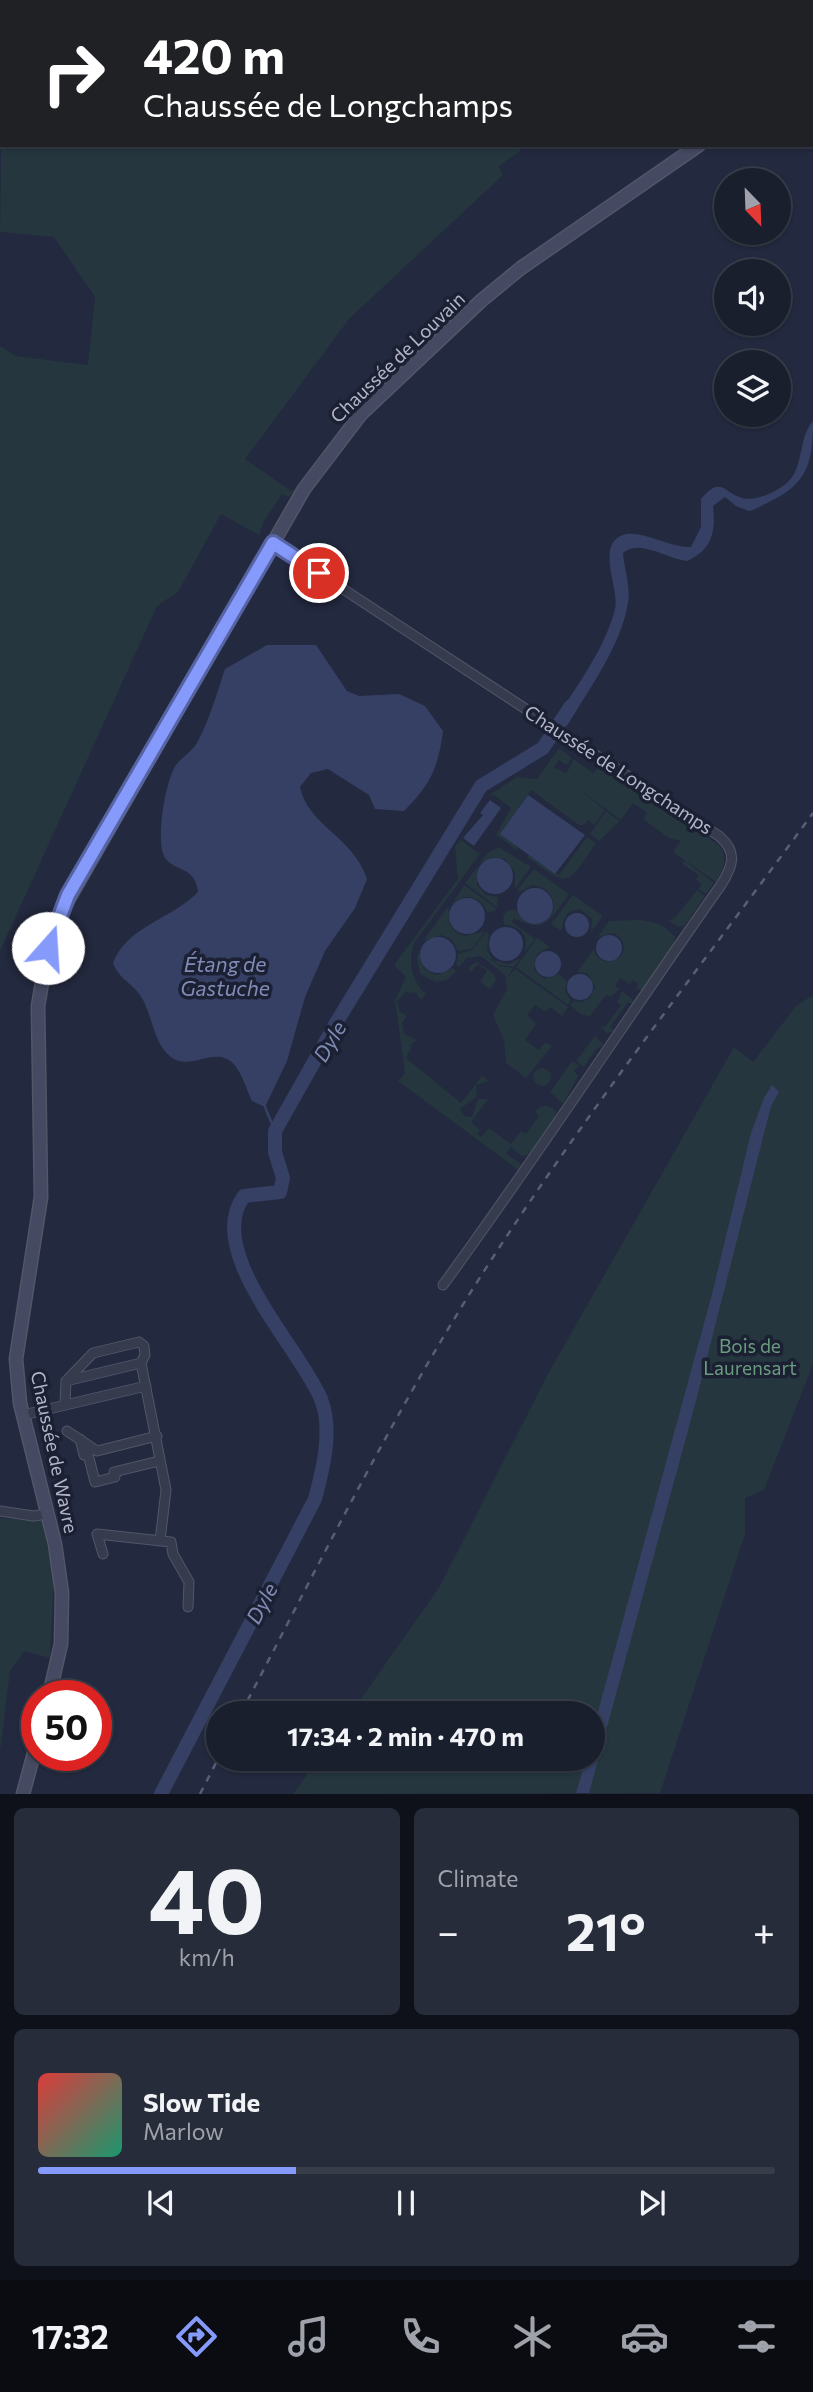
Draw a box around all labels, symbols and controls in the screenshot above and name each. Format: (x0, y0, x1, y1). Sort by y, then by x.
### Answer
text: 420 m (143, 24, 285, 84)
icon: right (28, 28, 119, 119)
text: Chaussée de Longchamps (143, 84, 513, 124)
north arrow (714, 168, 791, 245)
map controls (714, 168, 791, 427)
button: sound (714, 259, 791, 336)
street label: Chaussée de Louvain (325, 287, 469, 427)
button: layers (714, 350, 791, 427)
pin (289, 543, 349, 603)
icon: arrive (300, 554, 338, 592)
street label: Chaussée de Longchamps (521, 700, 717, 838)
position arrow (11.0, 911, 85.0, 985)
water label: Étang de Gastuche (180, 951, 270, 1000)
water label: Dyle (307, 1016, 351, 1066)
park label: Bois de Laurensart (703, 1334, 797, 1379)
street label: Chaussée de Wavre (27, 1369, 83, 1535)
water label: Dyle (240, 1578, 282, 1628)
speed limit sign: 50 (21, 1680, 112, 1771)
text: 17:34 · 2 min · 470 m (287, 1720, 524, 1751)
text: 40 (149, 1841, 265, 1953)
text: Climate (438, 1864, 519, 1892)
text: 21° (566, 1898, 646, 1962)
text: − (438, 1907, 459, 1954)
text: + (753, 1907, 775, 1954)
text: km/h (179, 1943, 235, 1971)
text: Slow Tide (143, 2086, 260, 2117)
text: Marlow (143, 2117, 224, 2145)
icon: previous (142, 2184, 180, 2222)
icon: pause (387, 2184, 425, 2222)
icon: next (633, 2184, 671, 2222)
icon: directions (172, 2312, 221, 2361)
icon: music (284, 2312, 333, 2361)
icon: phone (396, 2312, 445, 2361)
icon: climate (508, 2312, 557, 2361)
icon: car (620, 2312, 669, 2361)
icon: filters (732, 2312, 781, 2361)
text: 17:32 (32, 2316, 109, 2356)

